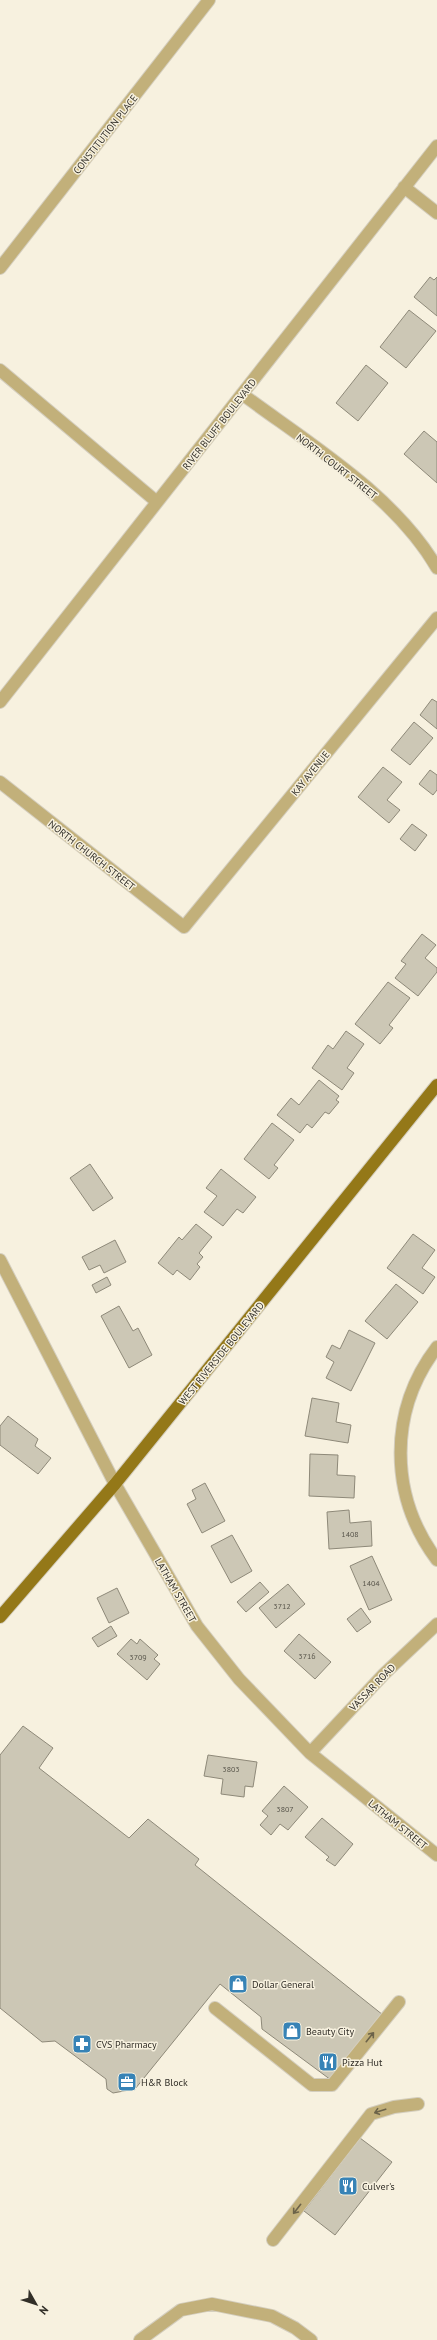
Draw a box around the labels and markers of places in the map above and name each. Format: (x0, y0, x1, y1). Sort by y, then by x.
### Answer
shop icon: Dollar General (227, 1973, 249, 1995)
place label: Dollar General (252, 1978, 314, 1991)
shop icon: Beauty City (281, 2020, 303, 2042)
place label: Beauty City (306, 2025, 354, 2038)
pharmacy icon: CVS Pharmacy (71, 2033, 93, 2055)
place label: CVS Pharmacy (96, 2038, 157, 2051)
restaurant icon: Pizza Hut (317, 2051, 339, 2073)
place label: Pizza Hut (342, 2056, 383, 2069)
office icon: H&R Block (116, 2071, 138, 2093)
place label: H&R Block (141, 2076, 188, 2089)
restaurant icon: Culver's (337, 2175, 359, 2197)
place label: Culver's (362, 2180, 395, 2193)

